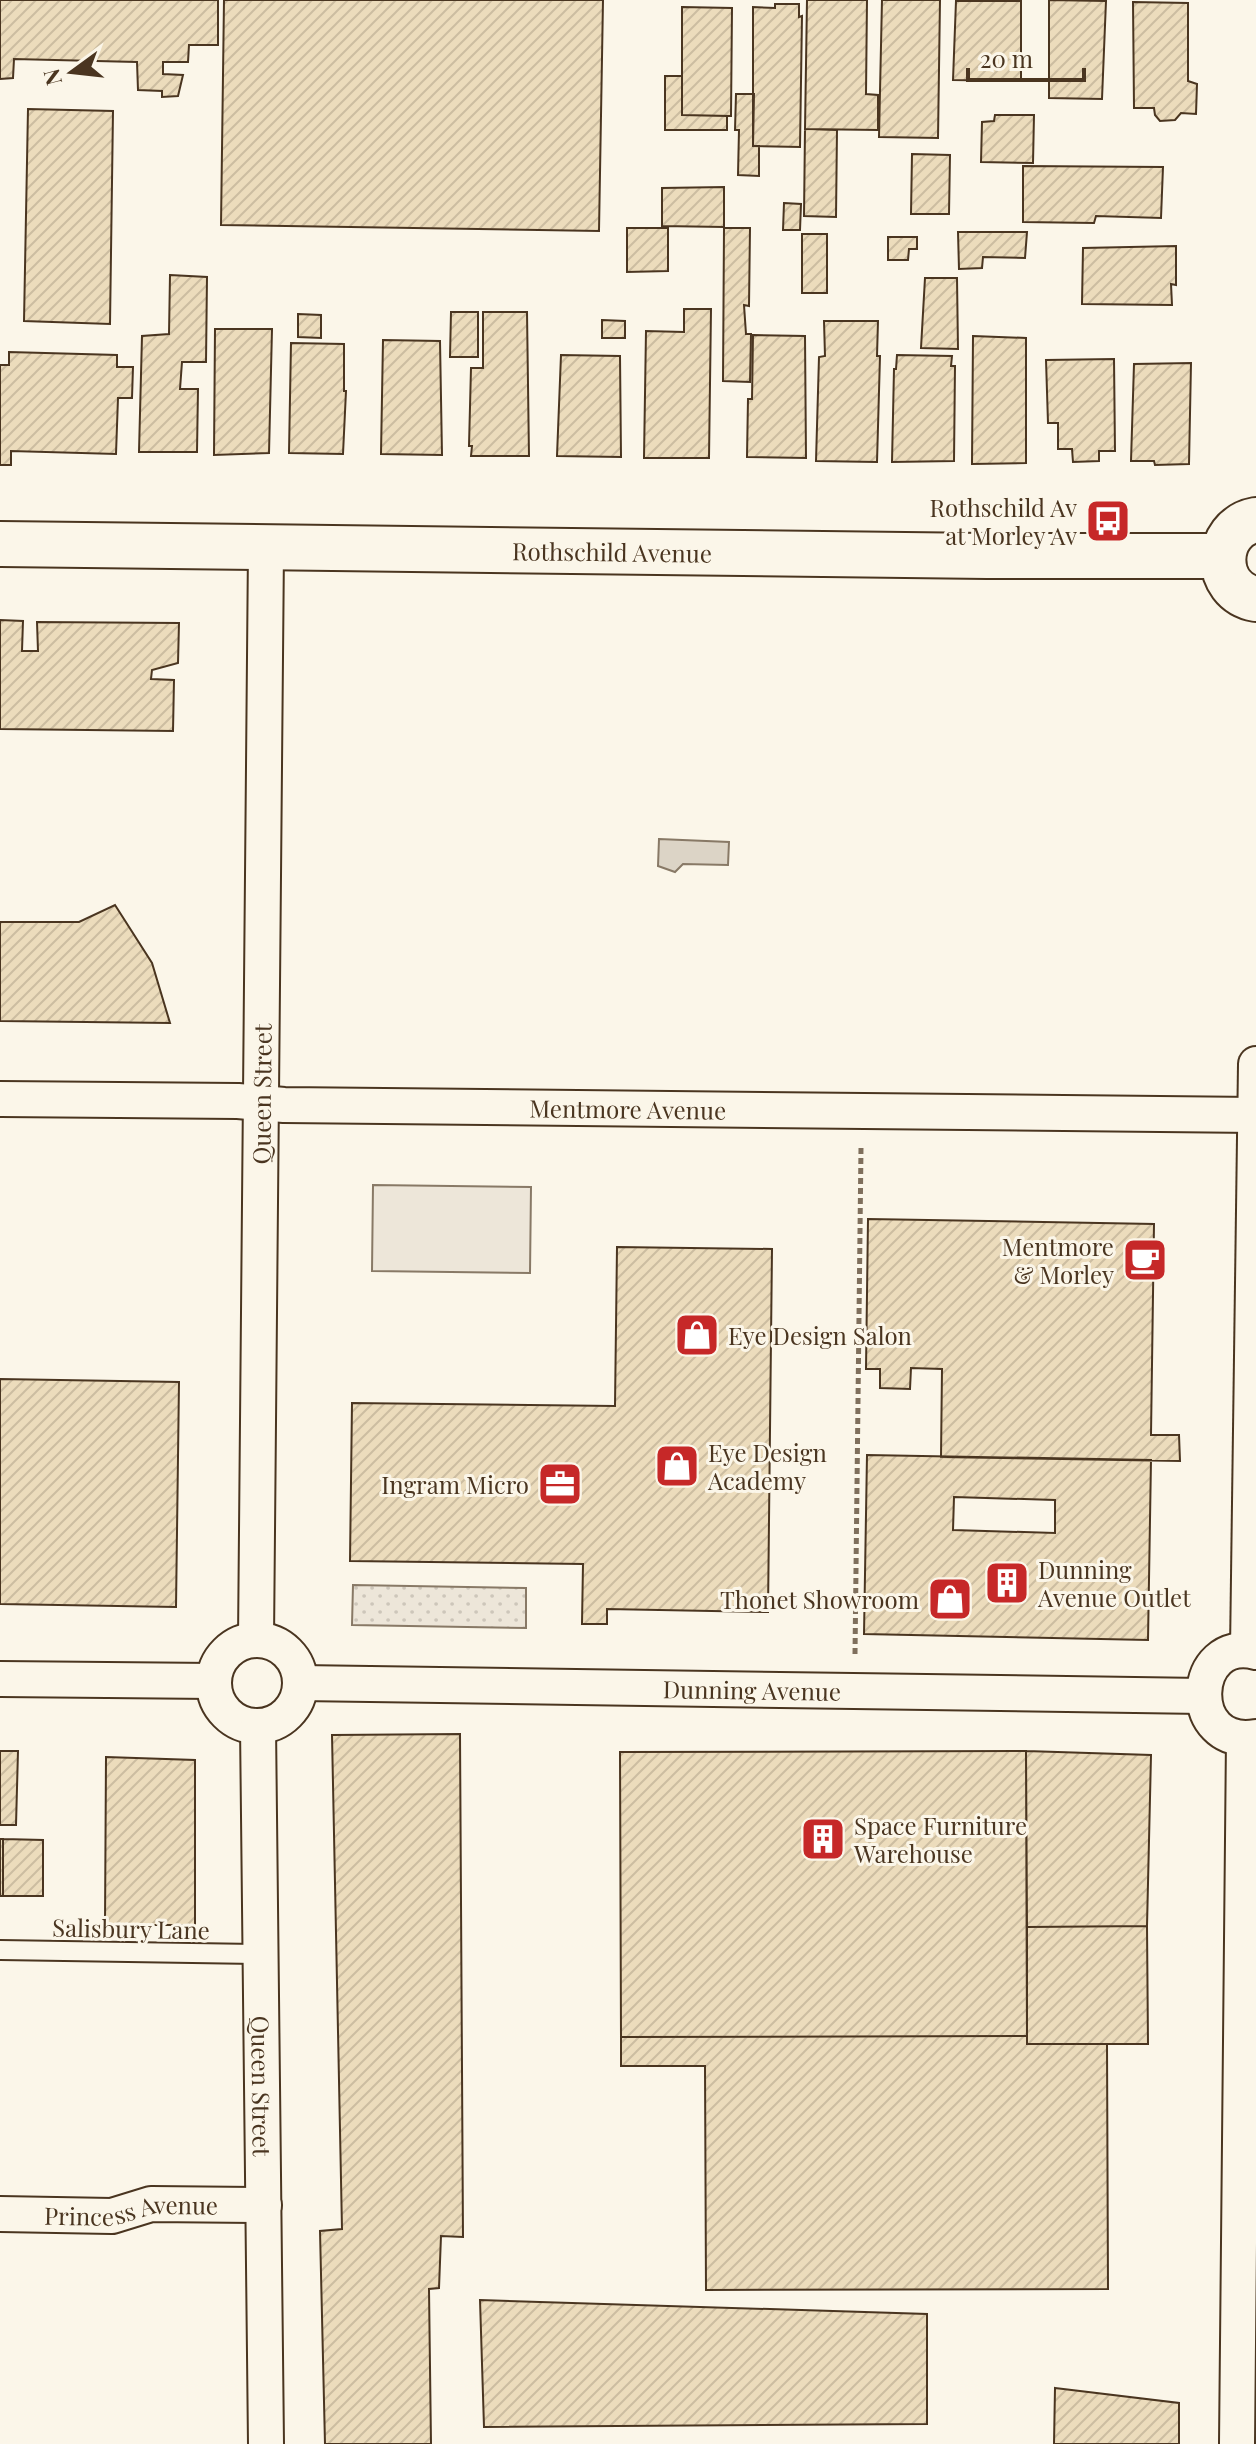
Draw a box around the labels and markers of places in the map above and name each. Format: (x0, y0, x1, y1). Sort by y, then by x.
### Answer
place label: Rothschild Av at Morley Av (930, 491, 1077, 551)
bus stop icon: Rothschild Av at Morley Av (1084, 497, 1132, 545)
place label: Mentmore & Morley (1002, 1230, 1114, 1290)
cafe icon: Mentmore & Morley (1121, 1236, 1169, 1284)
shop icon: Eye Design Salon (673, 1311, 721, 1359)
place label: Eye Design Salon (728, 1319, 912, 1351)
place label: Eye Design Academy (707, 1436, 827, 1496)
shop icon: Eye Design Academy (653, 1442, 701, 1490)
office icon: Ingram Micro (536, 1460, 584, 1508)
place label: Ingram Micro (381, 1468, 529, 1500)
place label: Dunning Avenue Outlet (1037, 1553, 1191, 1613)
building icon: Dunning Avenue Outlet (983, 1559, 1031, 1607)
shop icon: Thonet Showroom (926, 1575, 974, 1623)
place label: Thonet Showroom (720, 1583, 919, 1615)
place label: Space Furniture Warehouse (853, 1809, 1027, 1869)
building icon: Space Furniture Warehouse (799, 1815, 847, 1863)

